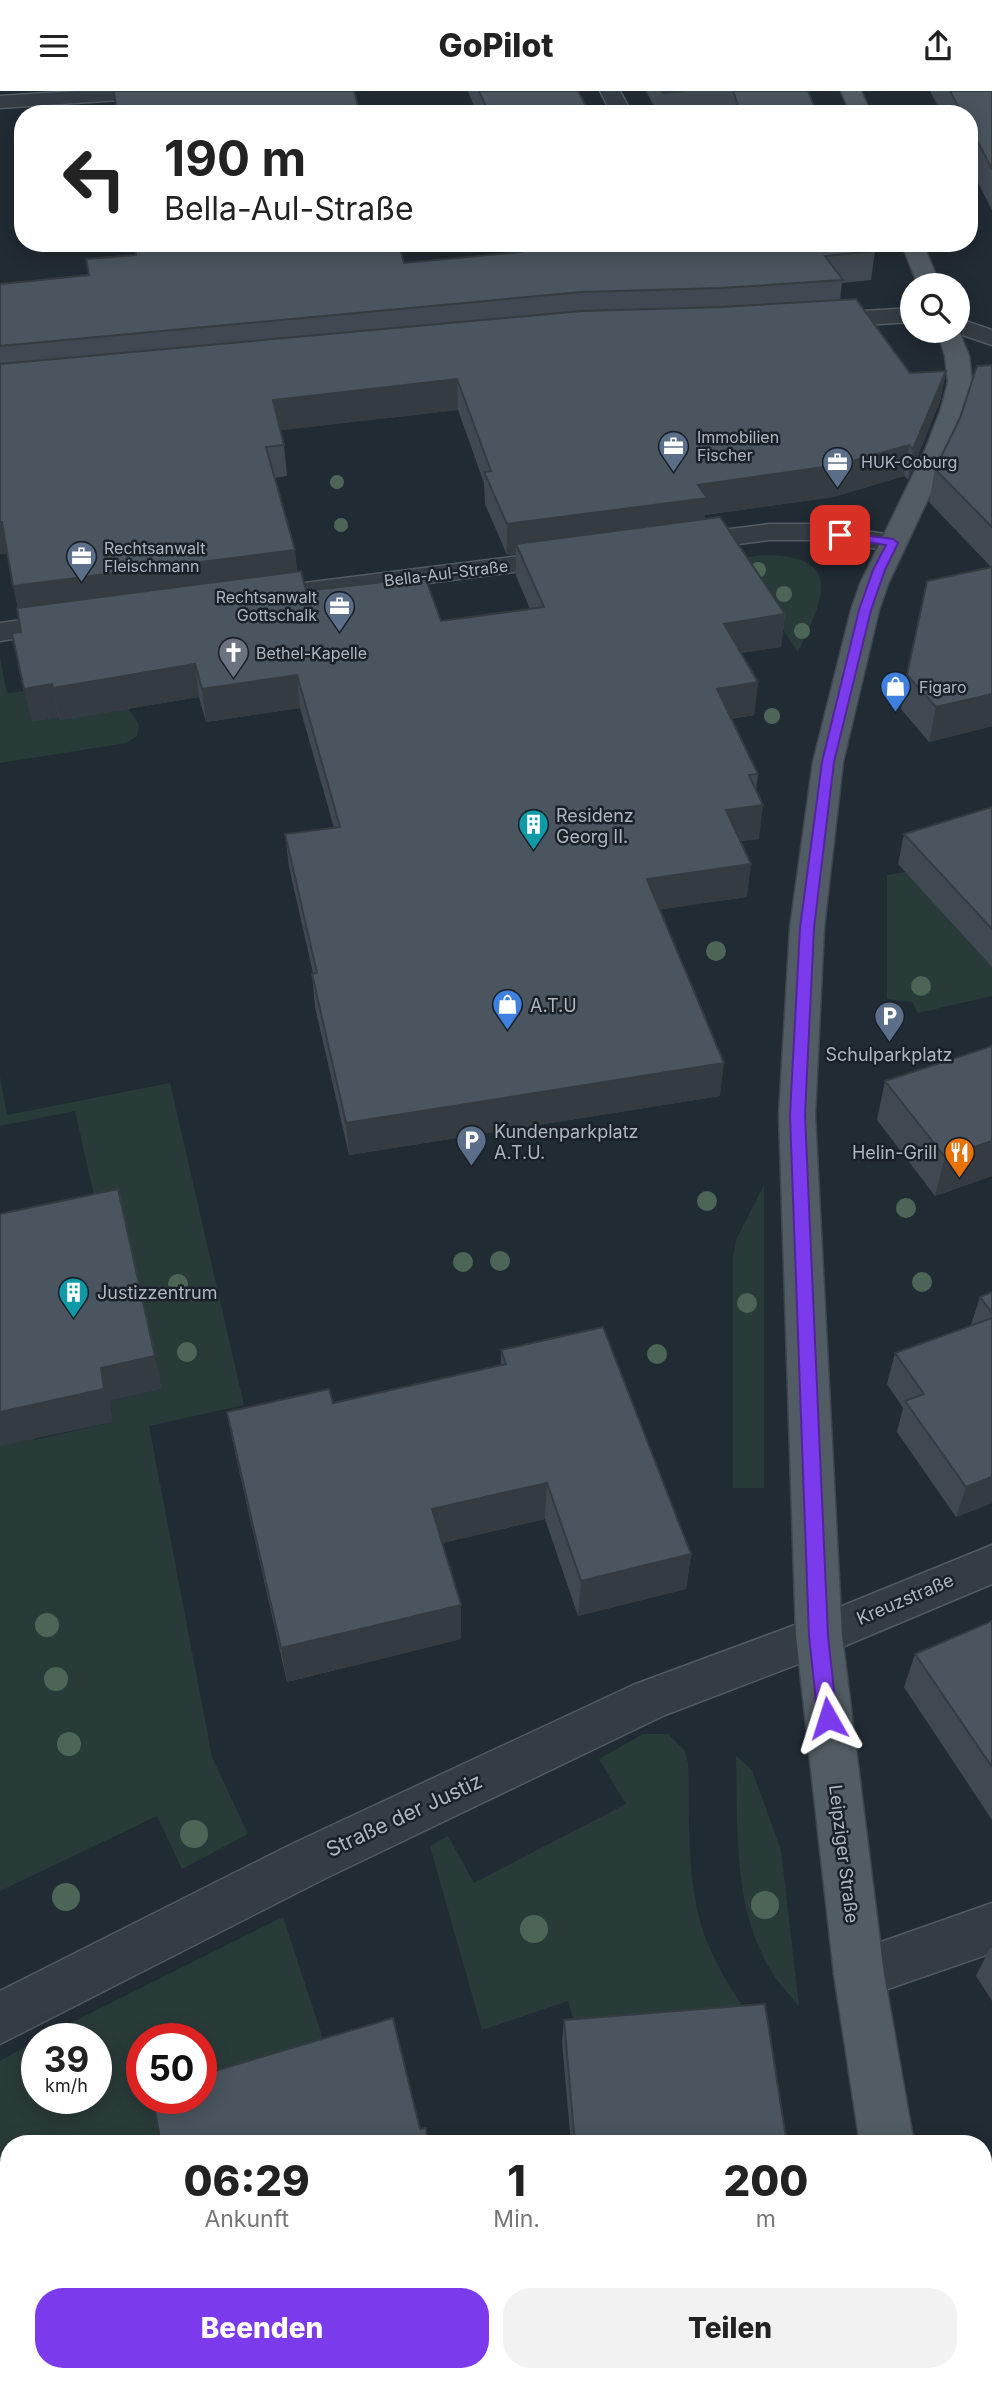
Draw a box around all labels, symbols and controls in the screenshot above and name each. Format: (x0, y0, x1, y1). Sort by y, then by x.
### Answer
text: GoPilot (439, 26, 553, 65)
icon: menu (35, 27, 73, 65)
icon: share (919, 27, 957, 65)
text: 190 m (164, 129, 306, 188)
icon: left (49, 133, 140, 224)
text: Bella-Aul-Straße (164, 189, 414, 228)
map controls (900, 273, 970, 343)
button: search (900, 273, 970, 343)
place label: Immobilien Fischer (697, 427, 779, 465)
office icon: Immobilien Fischer (657, 429, 691, 473)
office icon: HUK-Coburg (821, 445, 855, 489)
place label: HUK-Coburg (861, 452, 957, 472)
pin (810, 505, 870, 565)
icon: arrive (821, 516, 859, 554)
place label: Rechtsanwalt Fleischmann (104, 538, 205, 576)
office icon: Rechtsanwalt Fleischmann (64, 540, 98, 584)
street label: Bella-Aul-Straße (383, 555, 509, 591)
place label: Rechtsanwalt Gottschalk (216, 587, 317, 625)
office icon: Rechtsanwalt Gottschalk (323, 589, 357, 633)
church icon: Bethel-Kapelle (216, 636, 250, 680)
place label: Bethel-Kapelle (256, 643, 367, 663)
shop icon: Figaro (879, 670, 913, 714)
place label: Figaro (919, 677, 966, 697)
place label: Residenz Georg II. (556, 805, 634, 847)
building icon: Residenz Georg II. (516, 808, 550, 852)
shop icon: A.T.U (490, 988, 524, 1032)
place label: A.T.U (530, 995, 577, 1016)
parking icon: Schulparkplatz (872, 999, 906, 1043)
place label: Schulparkplatz (825, 1044, 953, 1065)
place label: Kundenparkplatz A.T.U. (494, 1121, 638, 1163)
parking icon: Kundenparkplatz A.T.U. (454, 1124, 488, 1168)
restaurant icon: Helin-Grill (943, 1135, 977, 1179)
place label: Helin-Grill (852, 1142, 937, 1163)
building icon: Justizzentrum (57, 1275, 91, 1319)
place label: Justizzentrum (97, 1282, 218, 1303)
street label: Kreuzstraße (853, 1569, 957, 1629)
position arrow (791, 1681, 865, 1755)
street label: Straße der Justiz (322, 1768, 486, 1862)
street label: Leipziger Straße (825, 1784, 863, 1924)
speed limit sign: 50 (126, 2023, 217, 2114)
text: 39 (44, 2038, 89, 2080)
text: km/h (45, 2075, 88, 2096)
text: 06:29 (184, 2155, 310, 2206)
text: 1 (507, 2155, 526, 2206)
text: 200 (723, 2155, 808, 2206)
text: Ankunft (204, 2205, 289, 2233)
text: Min. (493, 2205, 540, 2233)
text: m (756, 2205, 776, 2233)
button: Beenden (35, 2288, 489, 2368)
button: Teilen (503, 2288, 957, 2368)

